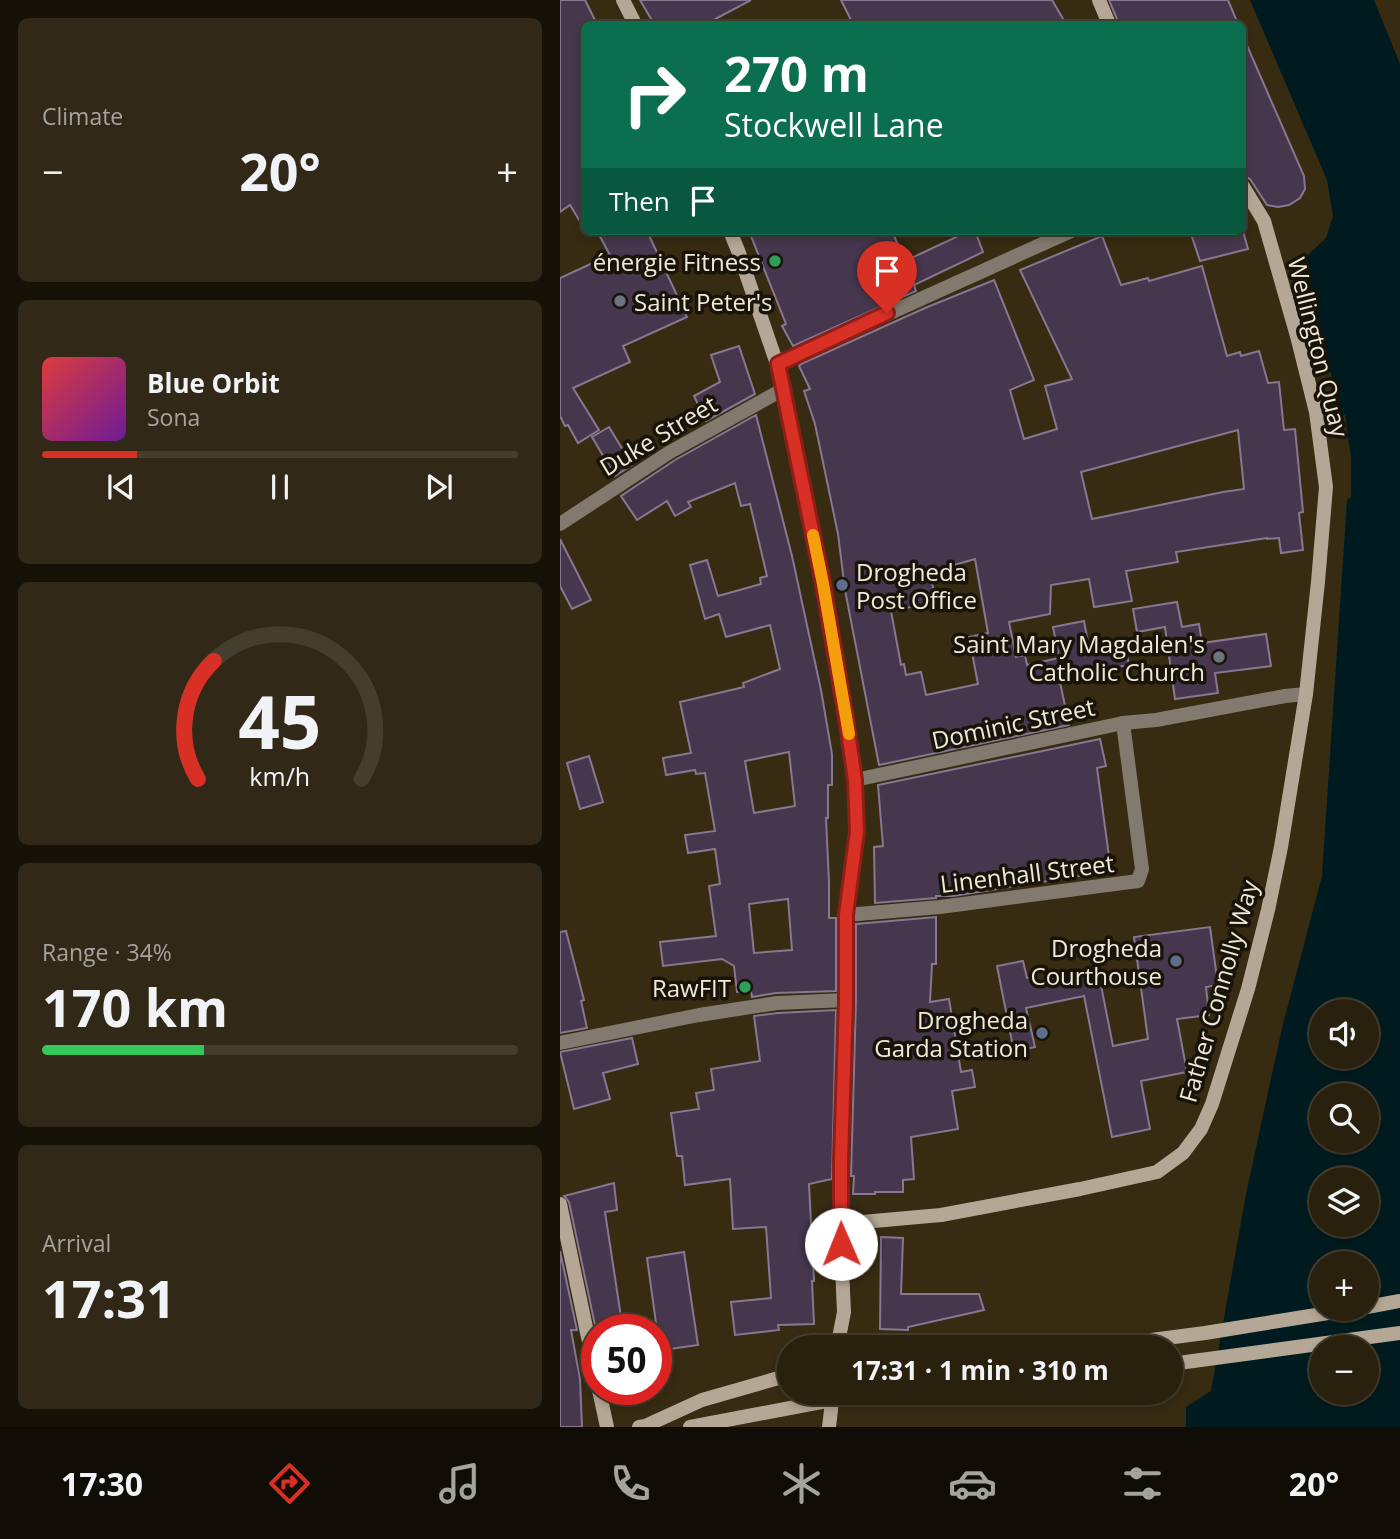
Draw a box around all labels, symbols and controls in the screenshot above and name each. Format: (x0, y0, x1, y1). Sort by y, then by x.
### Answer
text: 270 m (724, 40, 869, 106)
icon: right (609, 49, 700, 140)
text: Climate (42, 100, 123, 132)
text: Stockwell Lane (724, 103, 944, 146)
text: 20° (239, 135, 321, 206)
text: − (42, 145, 64, 197)
text: + (496, 145, 518, 197)
icon: arrive (684, 182, 722, 220)
text: Then (609, 183, 670, 219)
pin (857, 241, 917, 313)
place label: énergie Fitness (593, 245, 761, 278)
icon: arrive (868, 252, 906, 290)
marker: énergie Fitness (767, 253, 783, 269)
street label: Wellington Quay (1281, 254, 1358, 441)
place label: Saint Peter's (634, 285, 773, 318)
marker: Saint Peter's (612, 293, 628, 309)
text: Blue Orbit (147, 365, 280, 401)
street label: Duke Street (593, 387, 723, 483)
text: Sona (147, 401, 200, 433)
icon: previous (102, 468, 140, 506)
icon: pause (261, 468, 299, 506)
icon: next (420, 468, 458, 506)
place label: Drogheda Post Office (856, 555, 977, 616)
marker: Drogheda Post Office (834, 577, 850, 593)
place label: Saint Mary Magdalen's Catholic Church (953, 627, 1205, 688)
marker: Saint Mary Magdalen's Catholic Church (1211, 649, 1227, 665)
text: 45 (238, 672, 322, 771)
street label: Dominic Street (929, 690, 1097, 756)
text: km/h (250, 759, 310, 793)
street label: Linenhall Street (938, 846, 1116, 900)
street label: Father Connolly Way (1170, 875, 1266, 1106)
place label: Drogheda Courthouse (1031, 931, 1162, 992)
text: Range · 34% (42, 936, 172, 968)
marker: Drogheda Courthouse (1168, 953, 1184, 969)
text: 170 km (42, 971, 228, 1042)
place label: RawFIT (652, 971, 731, 1004)
marker: RawFIT (737, 979, 753, 995)
map controls (1309, 999, 1379, 1405)
button: sound (1309, 999, 1379, 1069)
place label: Drogheda Garda Station (874, 1003, 1028, 1064)
marker: Drogheda Garda Station (1034, 1025, 1050, 1041)
button: search (1309, 1083, 1379, 1153)
button: layers (1309, 1167, 1379, 1237)
position arrow (804, 1207, 878, 1281)
text: Arrival (42, 1227, 111, 1259)
button: + (1309, 1251, 1379, 1321)
text: 17:31 (42, 1262, 176, 1333)
speed limit sign: 50 (581, 1314, 672, 1405)
button: − (1309, 1335, 1379, 1405)
text: 17:31 · 1 min · 310 m (851, 1352, 1109, 1388)
icon: directions (265, 1459, 314, 1508)
icon: music (435, 1459, 484, 1508)
icon: phone (606, 1459, 655, 1508)
icon: climate (777, 1459, 826, 1508)
icon: car (948, 1459, 997, 1508)
icon: filters (1118, 1459, 1167, 1508)
text: 17:30 (61, 1462, 143, 1505)
text: 20° (1289, 1462, 1339, 1505)

